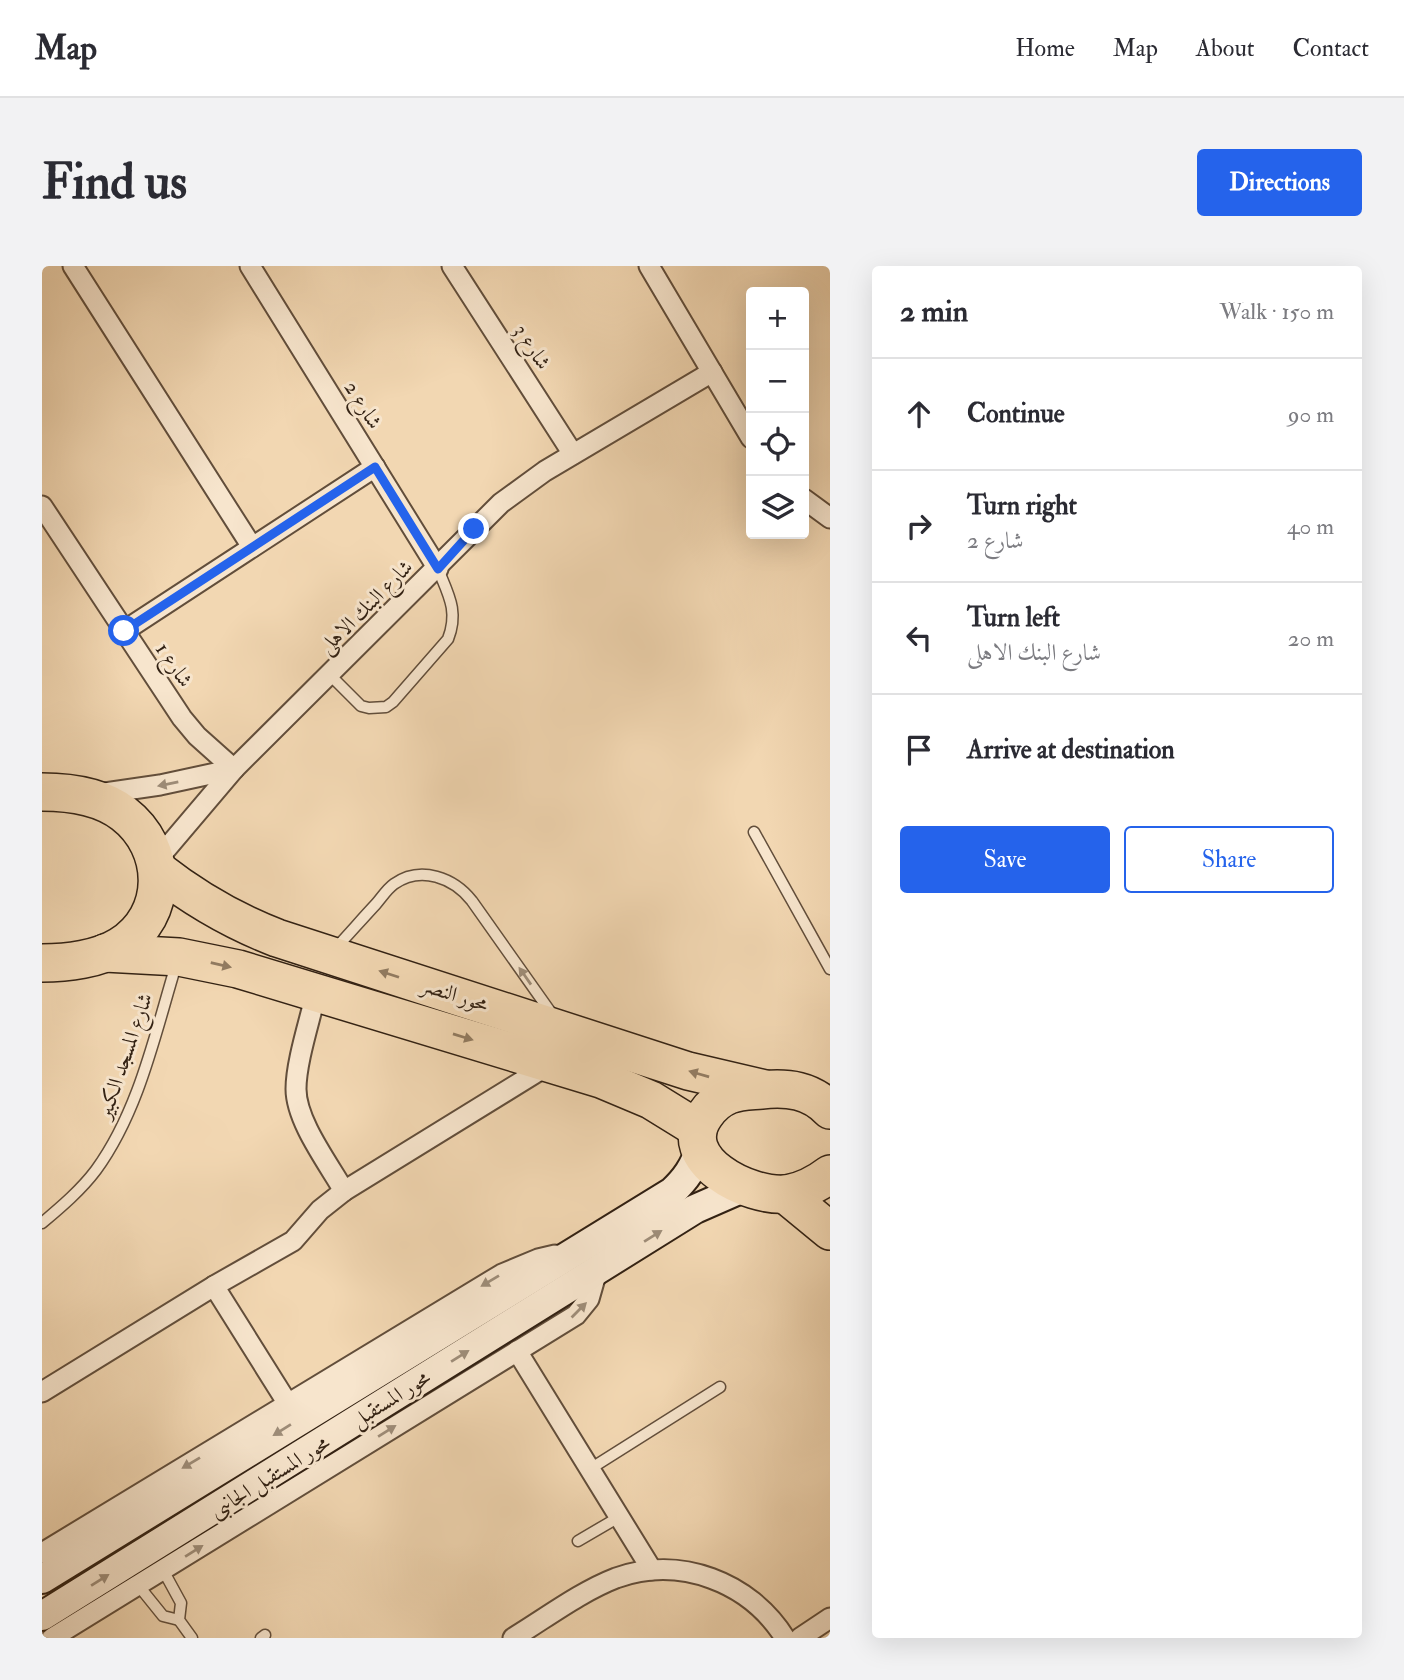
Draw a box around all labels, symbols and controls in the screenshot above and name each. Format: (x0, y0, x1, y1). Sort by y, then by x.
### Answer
text: Map (35, 28, 97, 69)
text: Home (1015, 33, 1075, 64)
text: Map (1113, 33, 1158, 64)
text: About (1196, 33, 1255, 64)
text: Contact (1293, 33, 1369, 64)
button: Directions (1197, 149, 1362, 216)
text: Find us (42, 152, 187, 213)
map controls (746, 287, 809, 539)
button: + (746, 287, 809, 350)
text: 2 min (900, 293, 968, 330)
text: Walk · 150 m (1220, 297, 1334, 326)
street label: شارع 3 (504, 319, 557, 377)
button: − (746, 350, 809, 413)
street label: شارع 2 (335, 376, 388, 436)
icon: ahead (900, 395, 938, 433)
text: Continue (967, 398, 1065, 430)
text: 90 m (1288, 400, 1334, 429)
button: locate (746, 413, 809, 476)
button: layers (746, 476, 809, 539)
text: Turn right (967, 490, 1077, 522)
icon: right (900, 507, 938, 545)
text: 40 m (1287, 512, 1334, 541)
route end (458, 513, 489, 544)
text: شارع 2 (967, 526, 1023, 555)
street label: شارع البنك الاهلى (313, 554, 422, 663)
text: Turn left (967, 602, 1060, 634)
route start (108, 615, 139, 646)
icon: left (900, 619, 938, 657)
text: 20 m (1288, 624, 1334, 653)
street label: شارع 1 (146, 637, 199, 695)
text: شارع البنك الاهلى (967, 638, 1101, 667)
icon: arrive (900, 731, 938, 769)
text: Arrive at destination (967, 734, 1175, 766)
one-way arrow (157, 778, 179, 789)
button: Save (900, 826, 1110, 893)
button: Share (1124, 826, 1334, 893)
one-way arrow (210, 960, 232, 971)
one-way arrow (518, 967, 532, 985)
one-way arrow (378, 968, 399, 979)
street label: محور النصر (416, 971, 492, 1019)
street label: شارع المسجد الكبير (90, 989, 163, 1126)
one-way arrow (452, 1033, 473, 1043)
one-way arrow (688, 1069, 709, 1079)
one-way arrow (643, 1229, 662, 1242)
one-way arrow (480, 1274, 500, 1286)
one-way arrow (571, 1301, 588, 1318)
one-way arrow (450, 1350, 469, 1363)
street label: محور المستقبل (346, 1364, 436, 1435)
one-way arrow (272, 1424, 291, 1437)
one-way arrow (378, 1425, 397, 1438)
street label: محور المستقبل الجانبى (205, 1429, 336, 1526)
one-way arrow (181, 1456, 200, 1469)
one-way arrow (184, 1544, 203, 1557)
one-way arrow (90, 1573, 110, 1586)

